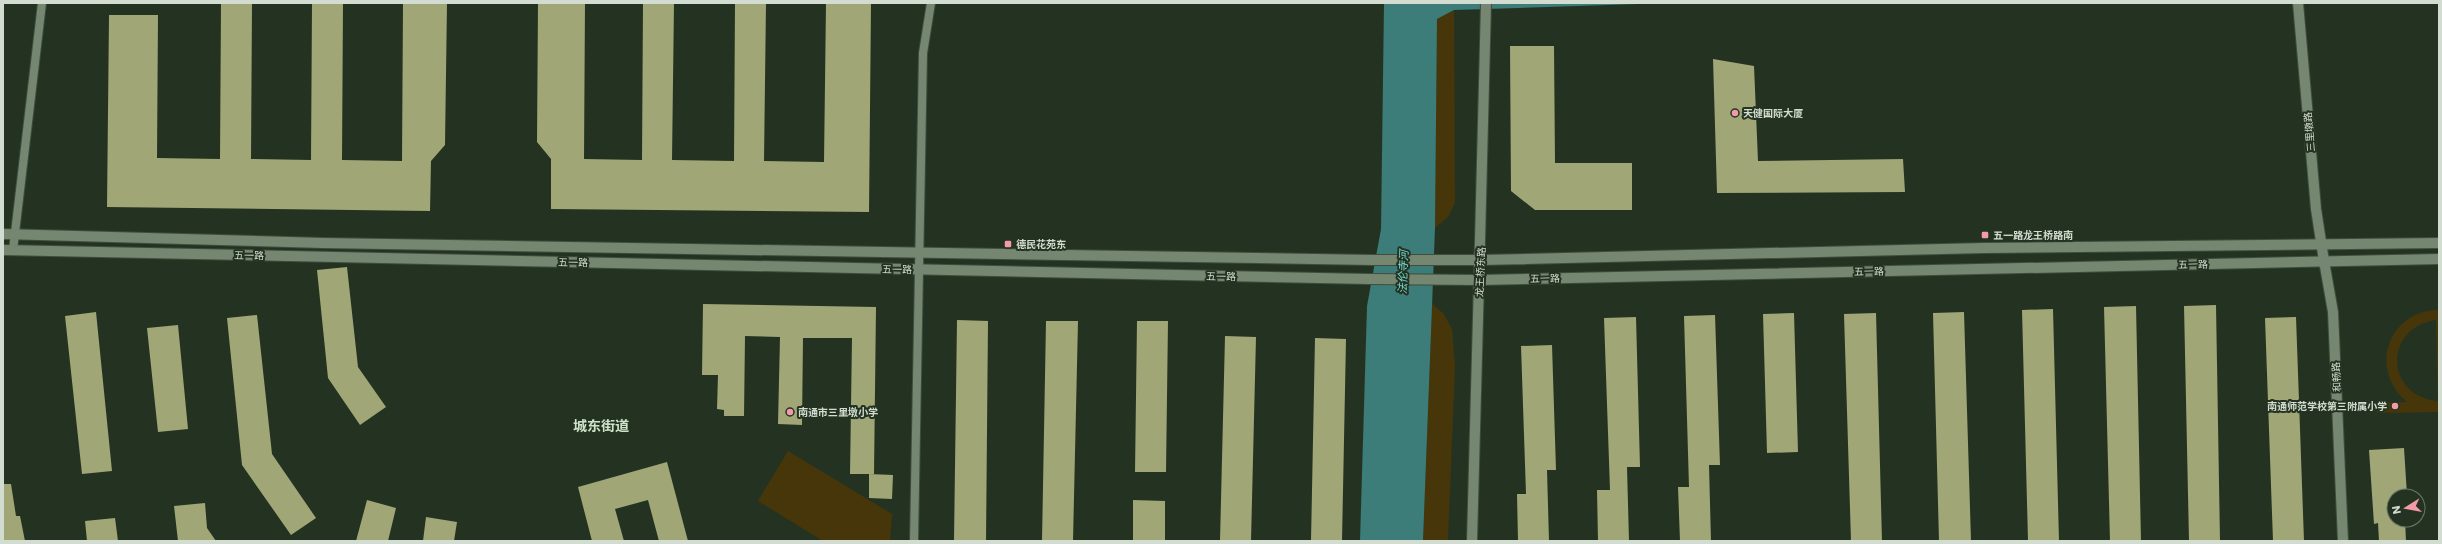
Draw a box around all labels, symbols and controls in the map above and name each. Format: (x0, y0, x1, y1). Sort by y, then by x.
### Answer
place label: 天健国际大厦 (1743, 106, 1803, 121)
marker: 天健国际大厦 (1730, 108, 1740, 118)
street label: 三里墩路 (2300, 111, 2319, 153)
place label: 五一路龙王桥路南 (1993, 228, 2073, 243)
marker: 五一路龙王桥路南 (1980, 230, 1990, 240)
place label: 德民花苑东 (1016, 237, 1066, 252)
marker: 德民花苑东 (1003, 239, 1013, 249)
street label: 龙王桥东路 (1472, 247, 1489, 297)
street label: 五一路 (234, 248, 264, 263)
water label: 法伦寺河 (1394, 248, 1412, 294)
street label: 五一路 (558, 255, 588, 270)
street label: 五一路 (2178, 257, 2208, 272)
street label: 五一路 (882, 262, 912, 277)
street label: 五一路 (1854, 264, 1884, 279)
street label: 五一路 (1206, 269, 1236, 284)
street label: 五一路 (1530, 271, 1560, 286)
street label: 和畅路 (2328, 362, 2345, 392)
place label: 南通师范学校第三附属小学 (2267, 399, 2387, 414)
marker: 南通师范学校第三附属小学 (2390, 401, 2400, 411)
place label: 南通市三里墩小学 (798, 405, 878, 420)
marker: 南通市三里墩小学 (785, 407, 795, 417)
district label: 城东街道 (573, 416, 629, 436)
north arrow (2386, 488, 2426, 528)
text: N (2388, 504, 2405, 515)

